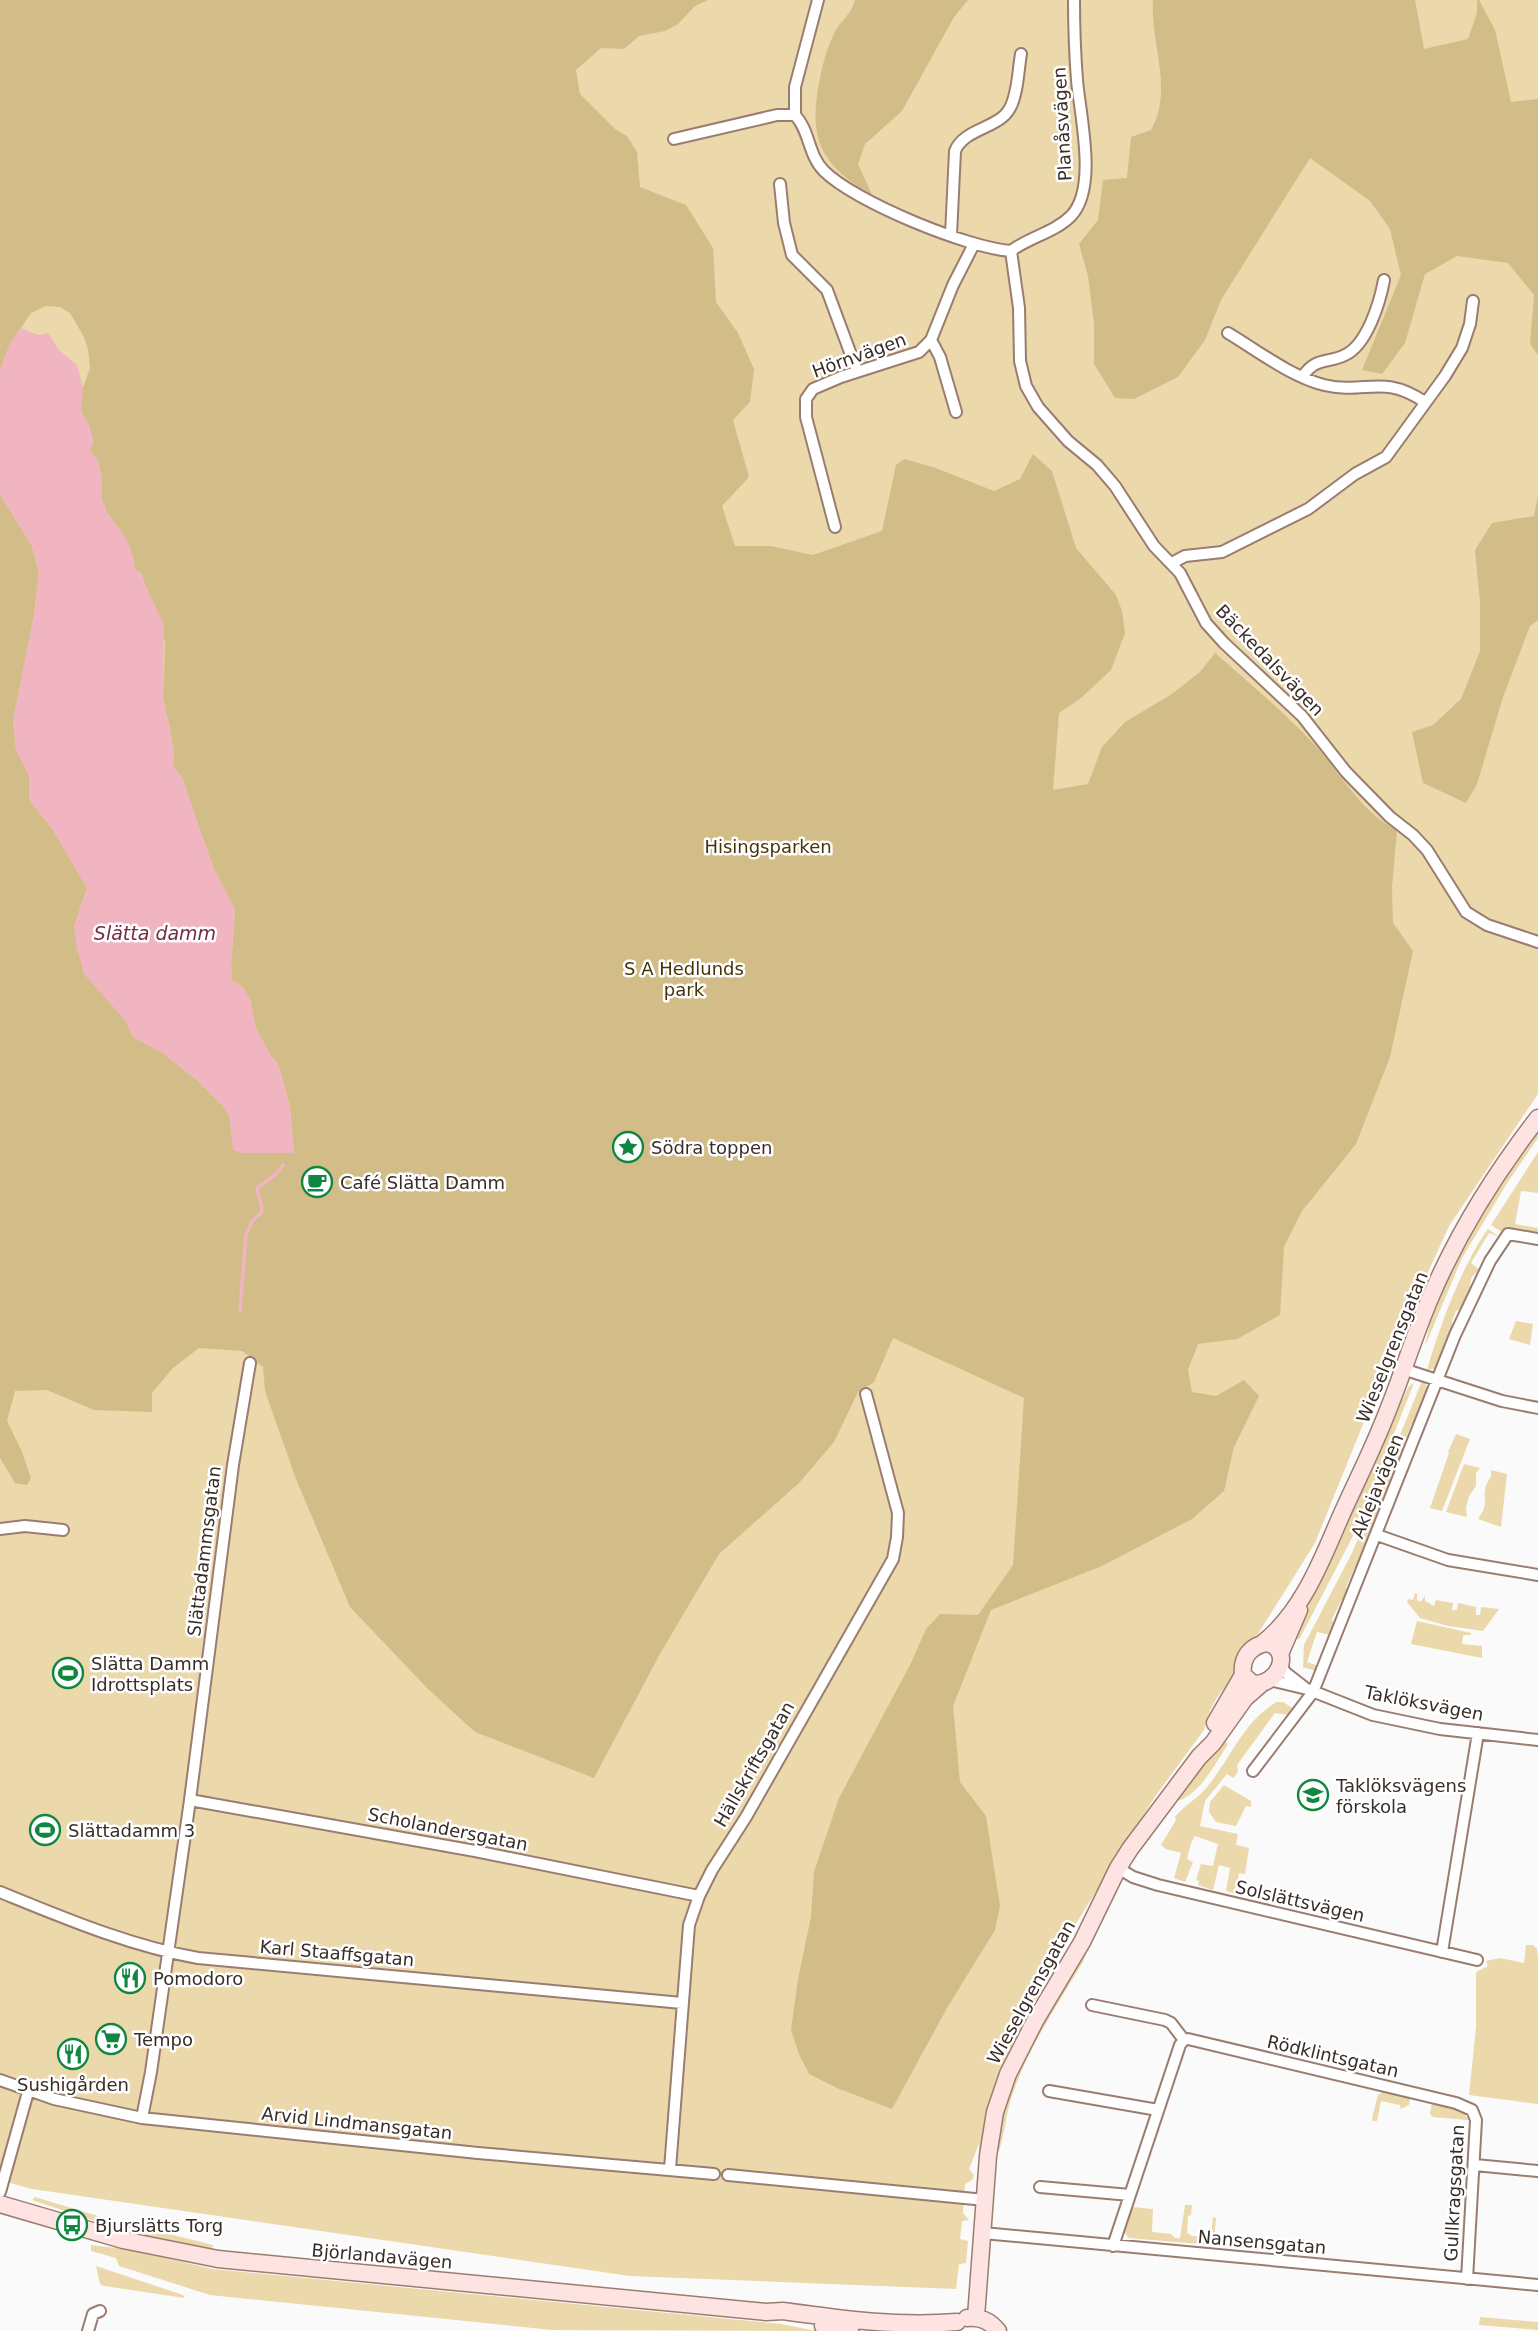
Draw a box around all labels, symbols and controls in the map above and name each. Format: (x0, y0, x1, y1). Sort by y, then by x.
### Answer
street label: Planåsvägen (1049, 66, 1075, 182)
street label: Hörnvägen (809, 328, 909, 382)
street label: Bäckedalsvägen (1212, 600, 1328, 720)
park label: Hisingsparken (704, 836, 832, 857)
water label: Slätta damm (94, 922, 216, 944)
park label: S A Hedlunds park (624, 958, 744, 1000)
place icon: Södra toppen (611, 1130, 645, 1164)
place label: Södra toppen (651, 1137, 772, 1158)
cafe icon: Café Slätta Damm (300, 1165, 334, 1199)
place label: Café Slätta Damm (340, 1172, 505, 1193)
street label: Wieselgrensgatan (1352, 1268, 1432, 1426)
street label: Aklejavägen (1347, 1431, 1407, 1541)
street label: Slättadammsgatan (183, 1465, 225, 1637)
place label: Slätta Damm Idrottsplats (91, 1653, 209, 1695)
sports icon: Slätta Damm Idrottsplats (51, 1656, 85, 1690)
street label: Taklöksvägen (1362, 1681, 1485, 1725)
street label: Hällskriftsgatan (710, 1698, 798, 1830)
place label: Taklöksvägens förskola (1335, 1775, 1466, 1817)
school or university icon: Taklöksvägens förskola (1296, 1778, 1330, 1812)
street label: Scholandersgatan (366, 1803, 530, 1855)
sports icon: Slättadamm 3 (28, 1813, 62, 1847)
place label: Slättadamm 3 (68, 1820, 195, 1841)
street label: Solslättsvägen (1233, 1876, 1367, 1926)
street label: Wieselgrensgatan (983, 1916, 1079, 2068)
street label: Karl Staaffsgatan (259, 1936, 415, 1970)
restaurant icon: Pomodoro (113, 1961, 147, 1995)
place label: Pomodoro (153, 1968, 243, 1989)
supermarket icon: Tempo (94, 2022, 128, 2056)
place label: Tempo (133, 2029, 193, 2050)
street label: Rödklintsgatan (1265, 2031, 1401, 2081)
restaurant icon: Sushigården (56, 2037, 90, 2071)
place label: Sushigården (17, 2074, 129, 2095)
street label: Arvid Lindmansgatan (261, 2103, 453, 2143)
street label: Gullkragsgatan (1440, 2124, 1468, 2262)
bus stop icon: Bjurslätts Torg (55, 2208, 89, 2242)
place label: Bjurslätts Torg (95, 2215, 223, 2236)
street label: Nansensgatan (1197, 2226, 1327, 2258)
street label: Björlandavägen (311, 2239, 453, 2273)

